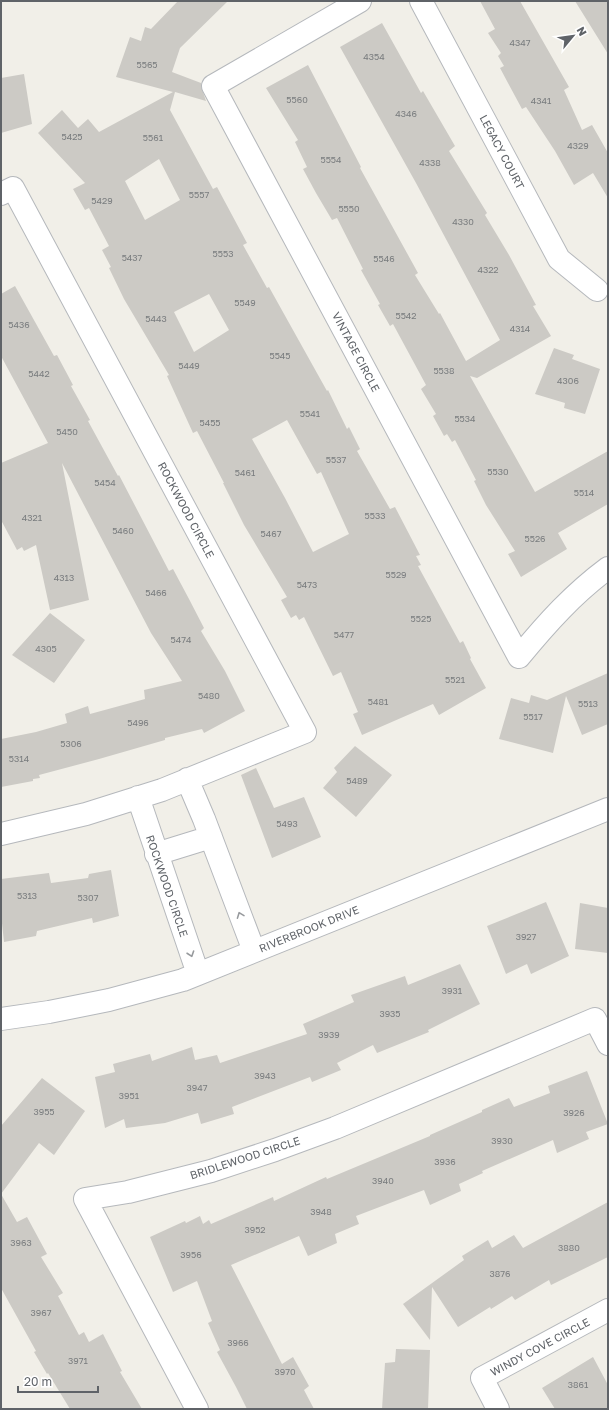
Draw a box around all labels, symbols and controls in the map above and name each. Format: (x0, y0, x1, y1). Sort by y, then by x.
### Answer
north arrow (553, 16, 593, 56)
text: N (574, 24, 590, 38)
house number: 4347 (509, 37, 531, 48)
house number: 4354 (363, 51, 385, 62)
house number: 5565 (136, 59, 158, 70)
house number: 5560 (286, 94, 308, 105)
house number: 4341 (531, 95, 552, 106)
house number: 4346 (395, 108, 417, 119)
street label: LEGACY COURT (477, 112, 528, 191)
house number: 5425 (61, 131, 83, 142)
house number: 5561 (143, 132, 164, 143)
house number: 4329 (567, 140, 589, 151)
house number: 5554 (320, 154, 342, 165)
house number: 4338 (419, 157, 441, 168)
house number: 5557 (189, 189, 209, 200)
house number: 5429 (91, 195, 113, 206)
house number: 5550 (338, 203, 360, 214)
house number: 4330 (452, 216, 474, 227)
house number: 5553 (213, 248, 233, 259)
house number: 5437 (122, 252, 143, 263)
house number: 5546 (373, 253, 395, 264)
house number: 4322 (477, 264, 499, 275)
house number: 5549 (234, 297, 256, 308)
street label: VINTAGE CIRCLE (330, 310, 383, 394)
house number: 5542 (395, 310, 417, 321)
house number: 5443 (145, 313, 167, 324)
house number: 5436 (8, 319, 30, 330)
house number: 4314 (510, 323, 531, 334)
house number: 5545 (269, 350, 291, 361)
house number: 5449 (178, 360, 200, 371)
house number: 5538 (433, 365, 455, 376)
house number: 5442 (28, 368, 50, 379)
house number: 4306 (557, 375, 579, 386)
house number: 5541 (300, 408, 321, 419)
house number: 5534 (454, 413, 476, 424)
house number: 5455 (199, 417, 221, 428)
house number: 5450 (56, 426, 78, 437)
house number: 5537 (326, 454, 346, 465)
street label: ROCKWOOD CIRCLE (156, 460, 217, 560)
house number: 5530 (487, 466, 509, 477)
house number: 5461 (235, 467, 256, 478)
house number: 5454 (94, 477, 116, 488)
house number: 5514 (574, 487, 595, 498)
house number: 5533 (365, 510, 385, 521)
house number: 4321 (22, 512, 43, 523)
house number: 5460 (112, 525, 134, 536)
house number: 5467 (261, 528, 282, 539)
house number: 5526 (524, 533, 546, 544)
house number: 5529 (385, 569, 407, 580)
house number: 4313 (54, 572, 74, 583)
house number: 5473 (297, 579, 317, 590)
house number: 5466 (145, 587, 167, 598)
house number: 5525 (411, 613, 431, 624)
house number: 5477 (334, 629, 354, 640)
house number: 5474 (171, 634, 192, 645)
house number: 4305 (35, 643, 57, 654)
house number: 5521 (445, 674, 466, 685)
house number: 5480 (198, 690, 220, 701)
house number: 5481 (368, 696, 389, 707)
house number: 5513 (578, 698, 598, 709)
house number: 5517 (523, 711, 543, 722)
house number: 5496 (127, 717, 149, 728)
house number: 5306 (60, 738, 82, 749)
house number: 5314 (9, 753, 30, 764)
house number: 5489 (346, 775, 368, 786)
house number: 5493 (276, 818, 298, 829)
street label: ROCKWOOD CIRCLE (144, 833, 191, 939)
house number: 5313 (17, 890, 37, 901)
house number: 5307 (78, 892, 99, 903)
street label: RIVERBROOK DRIVE (257, 902, 361, 955)
one-way arrow (237, 911, 245, 918)
house number: 3927 (516, 931, 537, 942)
one-way arrow (186, 950, 194, 957)
house number: 3931 (442, 985, 463, 996)
house number: 3935 (379, 1008, 401, 1019)
house number: 3939 (318, 1029, 340, 1040)
house number: 3943 (254, 1070, 276, 1081)
house number: 3947 (187, 1082, 208, 1093)
house number: 3951 (119, 1090, 140, 1101)
house number: 3955 (33, 1106, 55, 1117)
house number: 3926 (563, 1107, 585, 1118)
street label: BRIDLEWOOD CIRCLE (188, 1133, 302, 1181)
house number: 3930 (491, 1135, 513, 1146)
house number: 3936 (434, 1156, 456, 1167)
house number: 3940 (372, 1175, 394, 1186)
house number: 3948 (310, 1206, 332, 1217)
house number: 3952 (244, 1224, 266, 1235)
house number: 3963 (10, 1237, 32, 1248)
house number: 3880 (558, 1242, 580, 1253)
house number: 3956 (180, 1249, 202, 1260)
house number: 3876 (490, 1268, 510, 1279)
house number: 3967 (31, 1307, 52, 1318)
street label: WINDY COVE CIRCLE (488, 1315, 592, 1378)
house number: 3966 (227, 1337, 249, 1348)
house number: 3971 (68, 1355, 89, 1366)
house number: 3970 (274, 1366, 296, 1377)
scale bar (18, 1368, 98, 1394)
text: 20 m (24, 1374, 52, 1389)
house number: 3861 (568, 1379, 589, 1390)

